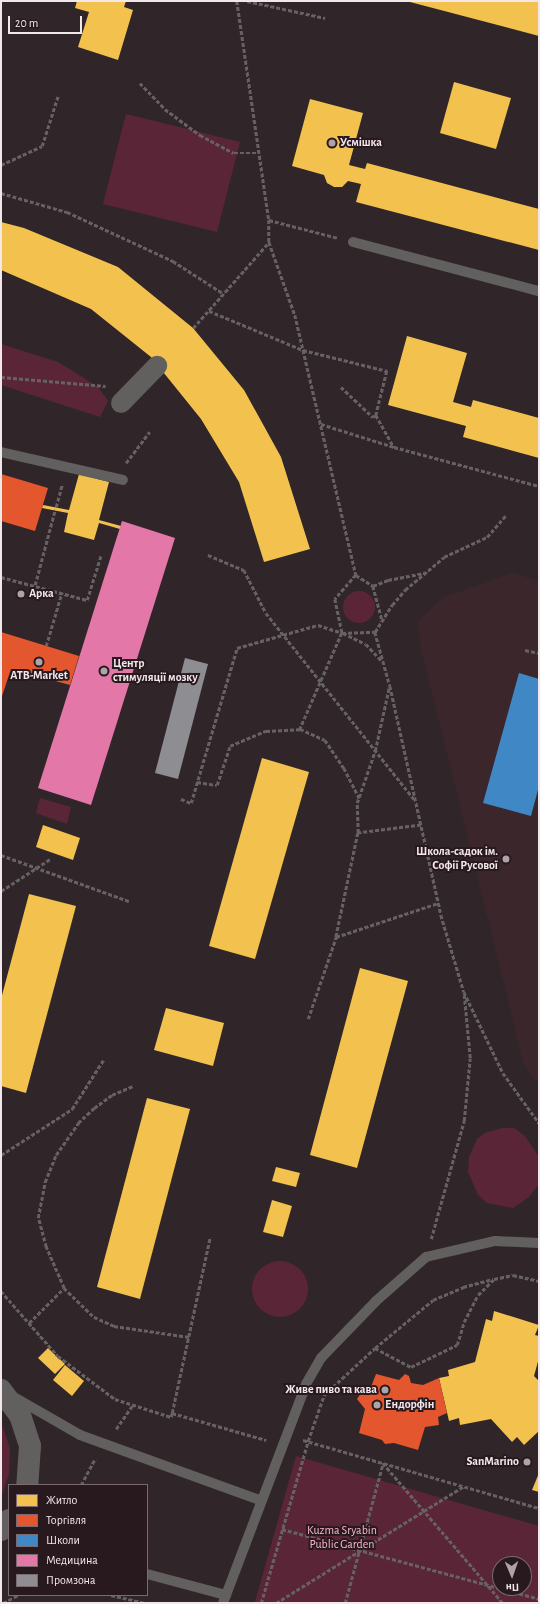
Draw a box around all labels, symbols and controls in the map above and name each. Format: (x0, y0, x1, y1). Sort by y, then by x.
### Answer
scale bar (10, 8, 84, 34)
text: 20 m (15, 17, 38, 29)
place label: Усмішка (340, 136, 382, 150)
marker: Усмішка (327, 138, 337, 148)
place label: Арка (29, 587, 54, 601)
marker: Арка (16, 589, 26, 599)
marker: ATB-Market (34, 657, 44, 667)
place label: Центр стимуляції мозку (113, 657, 198, 685)
marker: Центр стимуляції мозку (98, 665, 110, 677)
place label: ATB-Market (10, 669, 68, 683)
place label: Школа-садок ім. Софії Русової (416, 845, 498, 873)
marker: Школа-садок ім. Софії Русової (501, 854, 511, 864)
place label: Живе пиво та кава (285, 1383, 377, 1397)
marker: Живе пиво та кава (380, 1385, 390, 1395)
place label: Ендорфін (385, 1398, 434, 1412)
marker: Ендорфін (372, 1400, 382, 1410)
place label: SanMarino (466, 1455, 519, 1469)
marker: SanMarino (522, 1457, 532, 1467)
legend (8, 1484, 148, 1596)
text: Житло (46, 1494, 77, 1506)
text: Торгівля (46, 1514, 86, 1526)
park label: Kuzma Sryabin Public Garden (307, 1524, 377, 1552)
text: Школи (46, 1534, 80, 1546)
text: Медицина (46, 1554, 98, 1566)
north arrow (492, 1556, 532, 1596)
text: Промзона (46, 1574, 96, 1586)
text: Пн (506, 1582, 519, 1593)

